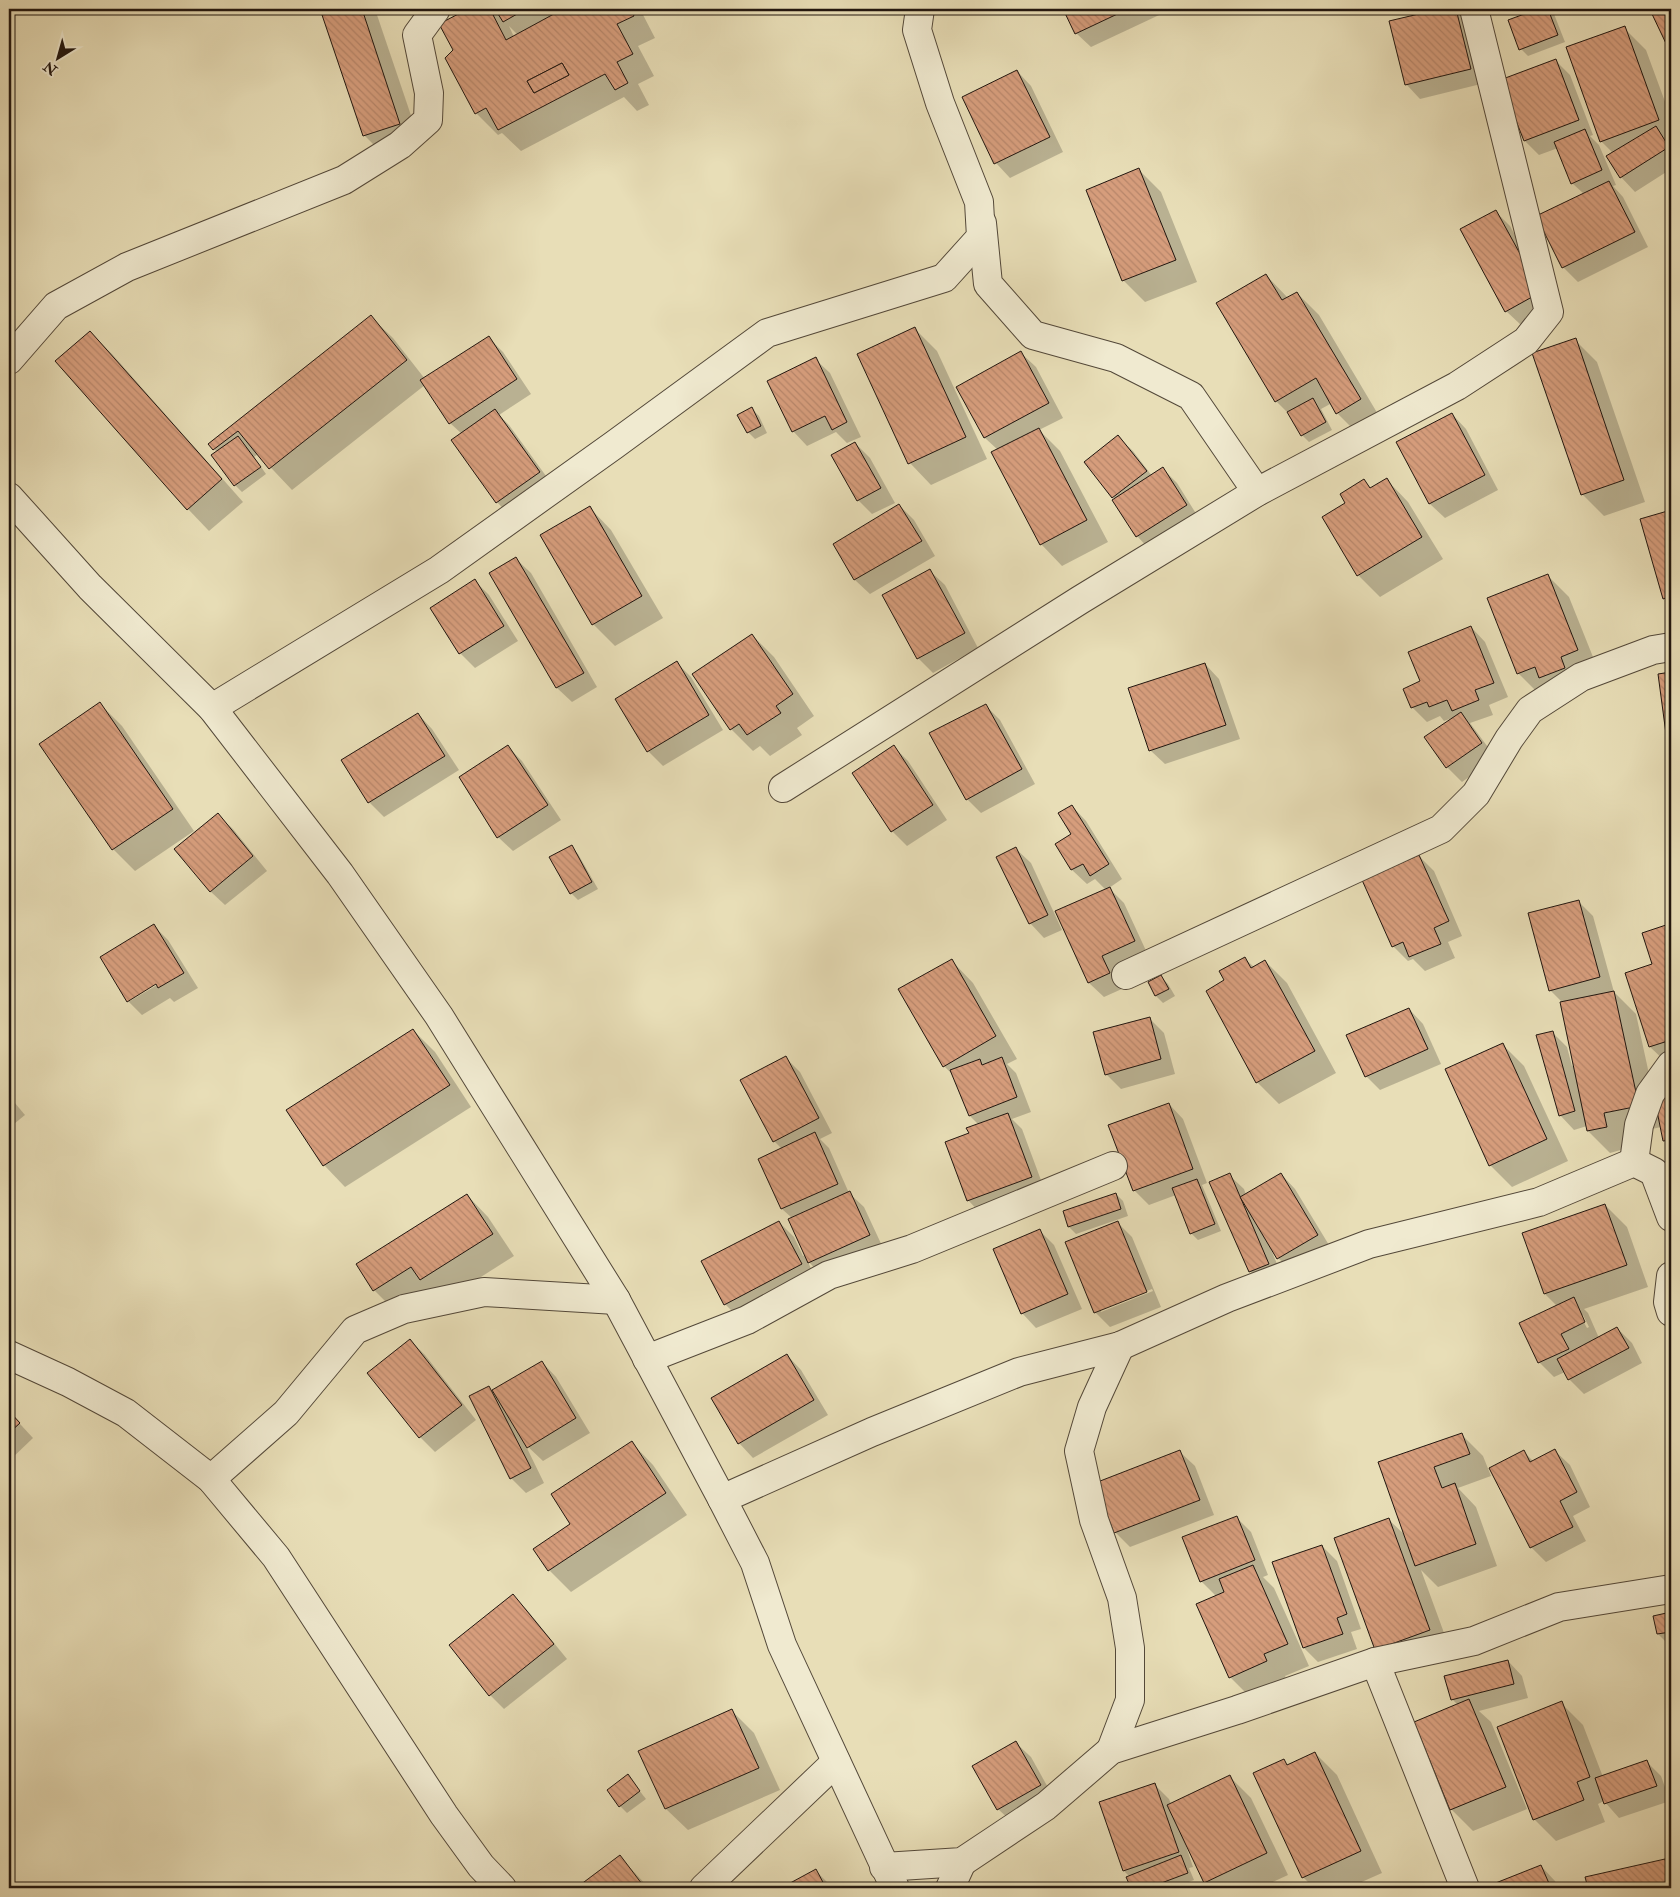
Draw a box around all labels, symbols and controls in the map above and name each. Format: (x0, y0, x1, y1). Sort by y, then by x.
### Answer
north arrow (32, 32, 82, 82)
text: N (40, 57, 61, 79)

